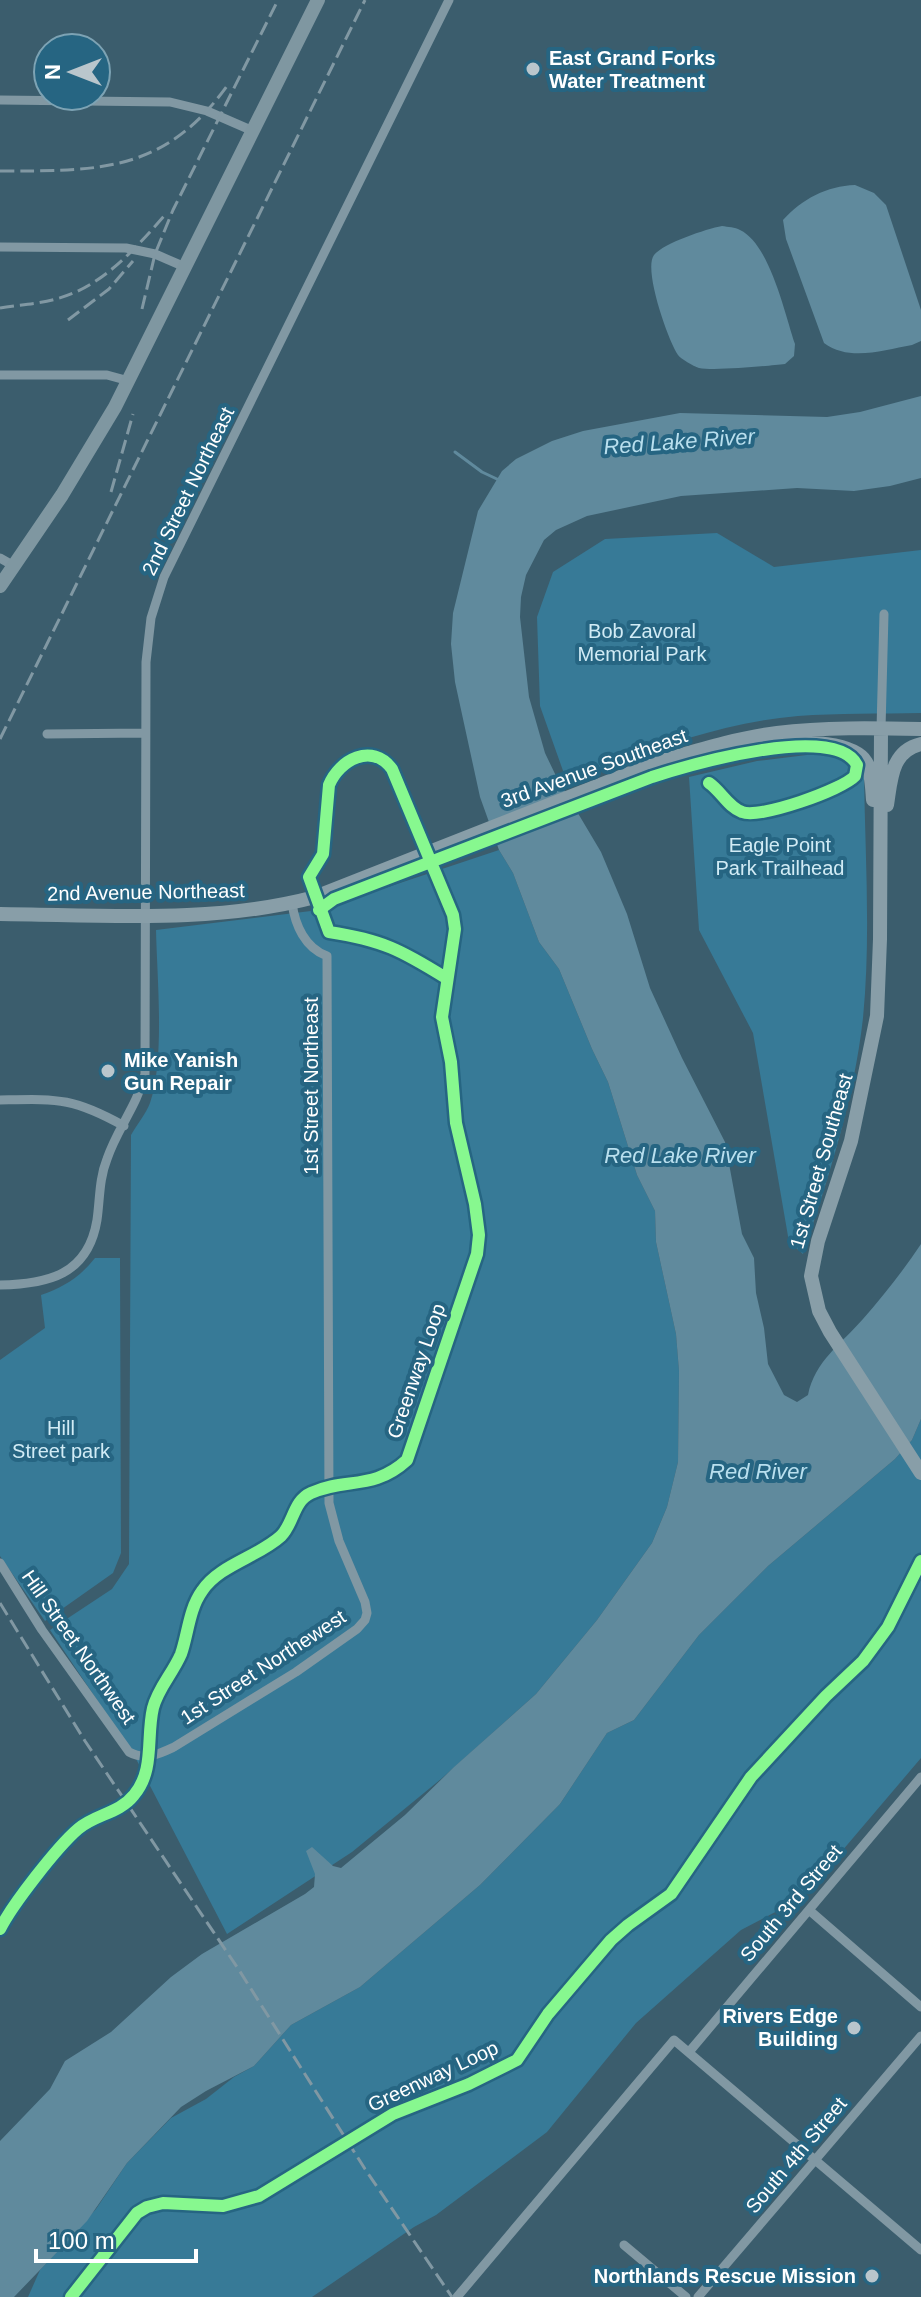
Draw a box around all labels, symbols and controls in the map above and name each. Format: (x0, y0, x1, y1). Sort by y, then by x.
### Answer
north arrow (32, 32, 112, 112)
place label: East Grand Forks Water Treatment (549, 47, 716, 92)
marker: East Grand Forks Water Treatment (524, 60, 542, 78)
text: N (40, 64, 65, 80)
street label: 2nd Street Northeast (138, 403, 239, 579)
water label: Red Lake River (603, 424, 757, 459)
park label: Bob Zavoral Memorial Park (578, 620, 707, 665)
street label: 3rd Avenue Southeast (498, 724, 690, 812)
park label: Eagle Point Park Trailhead (716, 834, 844, 879)
street label: 2nd Avenue Northeast (47, 879, 245, 905)
street label: 1st Street Northeast (300, 997, 322, 1175)
place label: Mike Yanish Gun Repair (124, 1049, 238, 1094)
marker: Mike Yanish Gun Repair (99, 1062, 117, 1080)
street label: 1st Street Southeast (785, 1070, 857, 1251)
water label: Red Lake River (604, 1143, 757, 1168)
street label: Greenway Loop (383, 1301, 449, 1441)
park label: Hill Street park (12, 1417, 111, 1462)
water label: Red River (709, 1459, 809, 1484)
street label: Hill Street Northwest (18, 1566, 141, 1728)
street label: 1st Street Northewest (176, 1605, 350, 1729)
street label: South 3rd Street (736, 1840, 847, 1966)
place label: Rivers Edge Building (722, 2005, 838, 2050)
marker: Rivers Edge Building (845, 2019, 863, 2037)
street label: Greenway Loop (364, 2036, 502, 2116)
street label: South 4th Street (741, 2092, 851, 2217)
scale bar (36, 2213, 196, 2263)
text: 100 m (48, 2227, 115, 2254)
place label: Northlands Rescue Mission (594, 2265, 856, 2287)
marker: Northlands Rescue Mission (863, 2267, 881, 2285)

